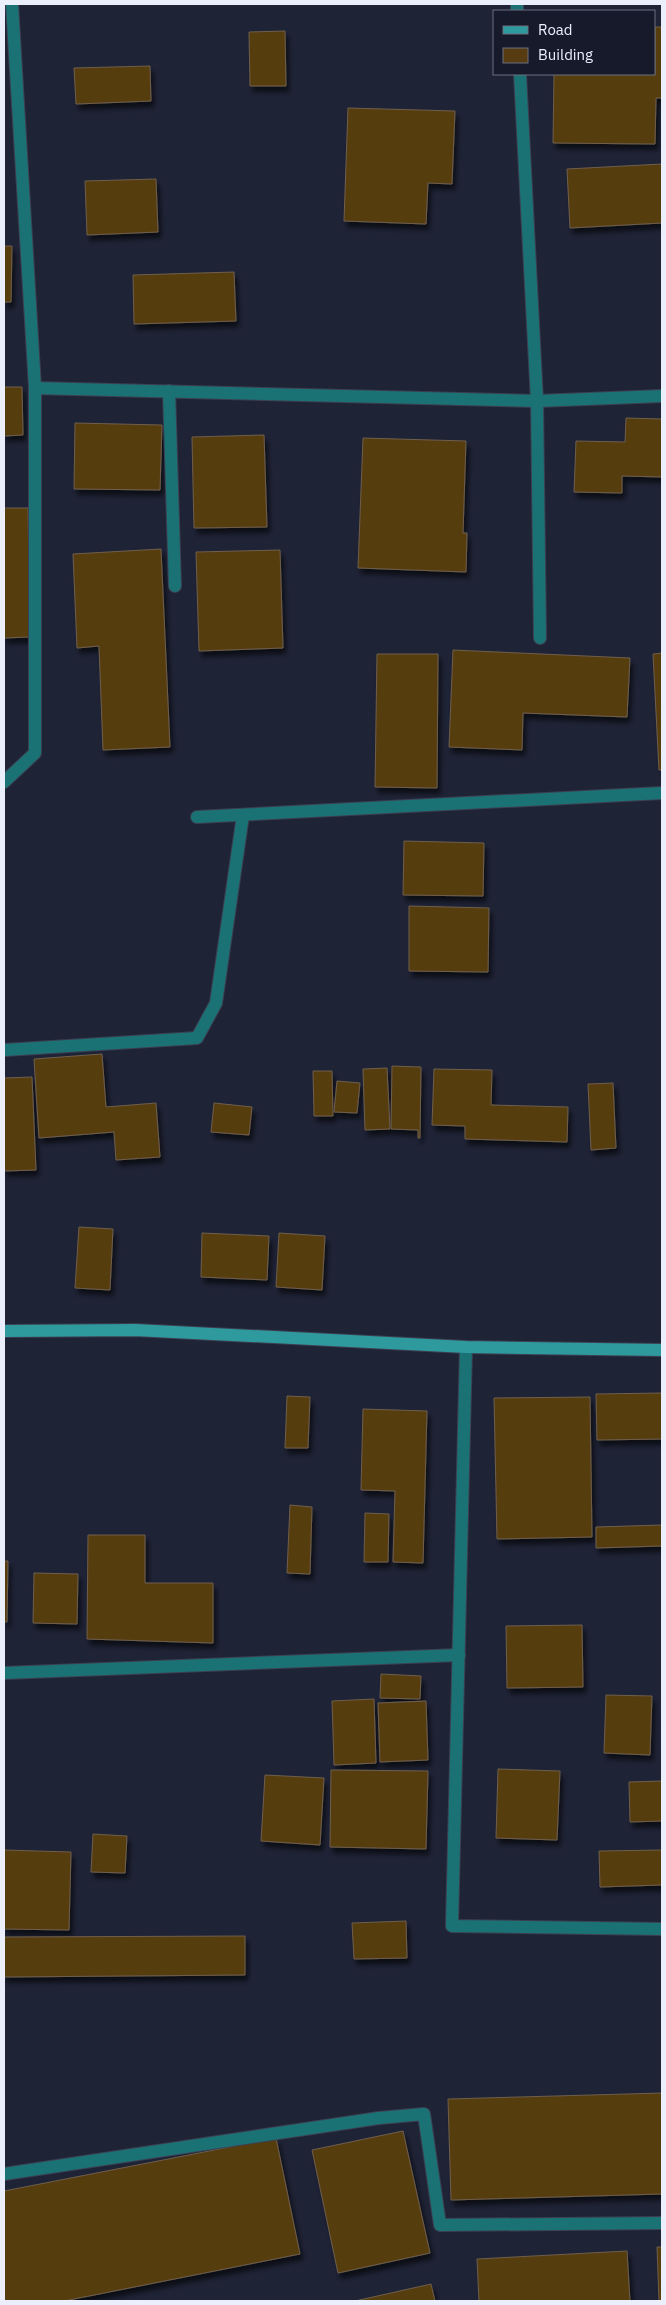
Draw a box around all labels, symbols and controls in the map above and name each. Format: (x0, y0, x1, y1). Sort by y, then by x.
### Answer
legend (493, 10, 656, 75)
text: Road (538, 20, 573, 39)
text: Building (538, 45, 593, 64)

